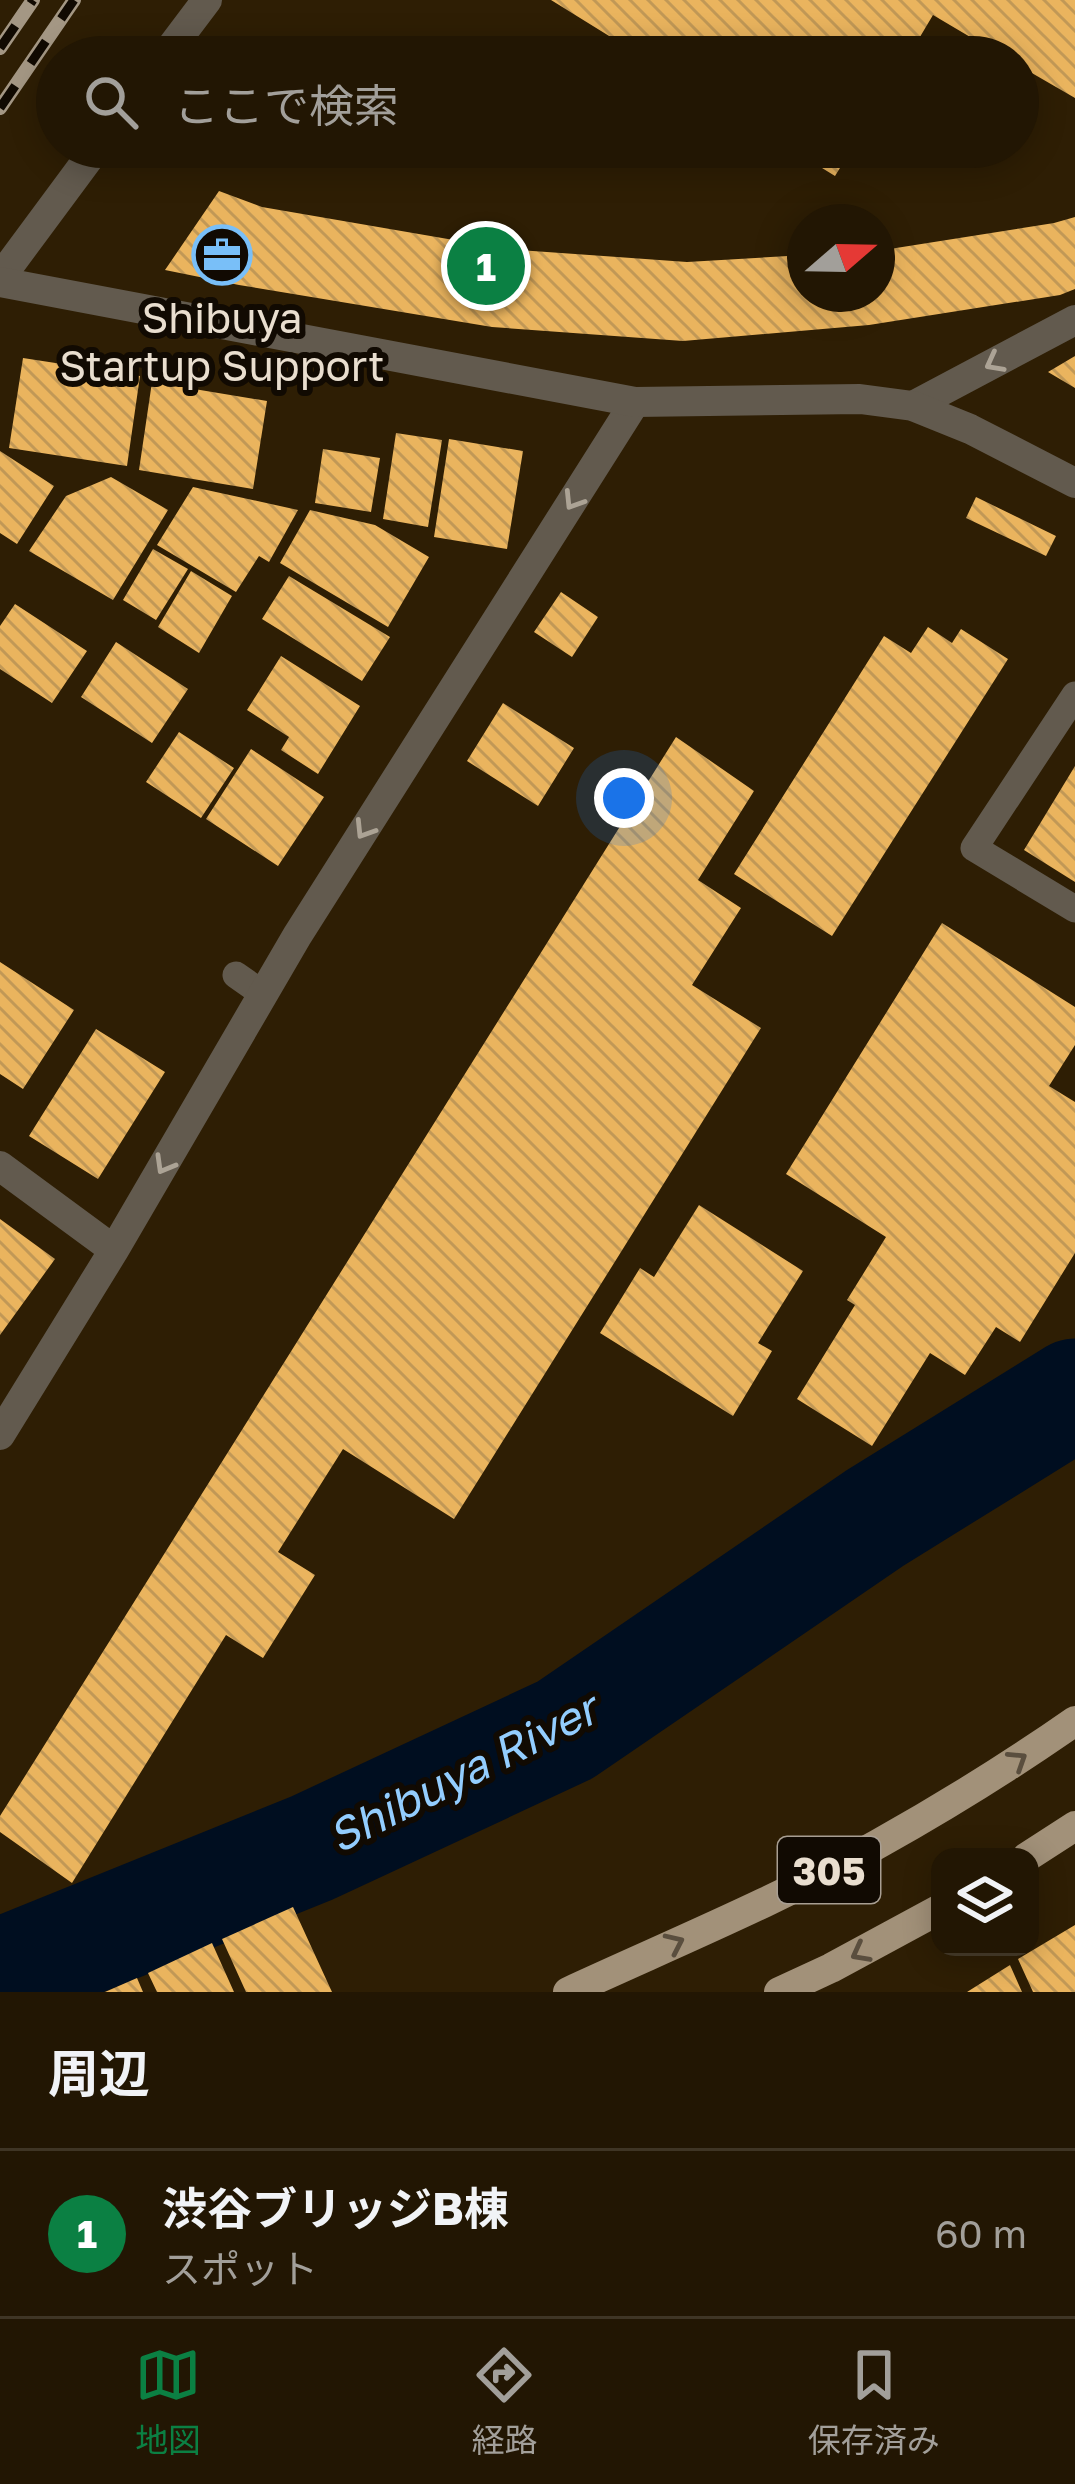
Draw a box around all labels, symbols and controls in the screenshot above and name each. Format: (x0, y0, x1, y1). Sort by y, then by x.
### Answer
search box (36, 36, 1039, 168)
icon: search (78, 69, 144, 135)
text: ここで検索 (174, 78, 399, 132)
north arrow (787, 204, 895, 312)
pin: 1 (447, 221, 525, 311)
office icon: Shibuya Startup Support (191, 224, 253, 286)
place label: Shibuya Startup Support (59, 292, 385, 390)
one-way arrow (985, 348, 1006, 372)
one-way arrow (565, 487, 587, 509)
your location (594, 768, 654, 828)
one-way arrow (356, 817, 378, 839)
one-way arrow (155, 1152, 178, 1174)
water label: Shibuya River (319, 1679, 610, 1863)
one-way arrow (1005, 1752, 1027, 1774)
road number: 305 (778, 1837, 880, 1903)
map controls (931, 1848, 1039, 1956)
button: layers (931, 1848, 1039, 1956)
one-way arrow (663, 1934, 684, 1957)
one-way arrow (851, 1938, 873, 1961)
text: 周辺 (48, 2042, 150, 2103)
text: 渋谷ブリッジB棟 (162, 2181, 509, 2235)
text: 1 (77, 2210, 97, 2257)
text: 60 m (935, 2210, 1027, 2257)
text: スポット (162, 2245, 318, 2292)
tab: 地図 (135, 2342, 201, 2462)
tab: 経路 (471, 2342, 537, 2462)
tab: 保存済み (808, 2342, 940, 2462)

